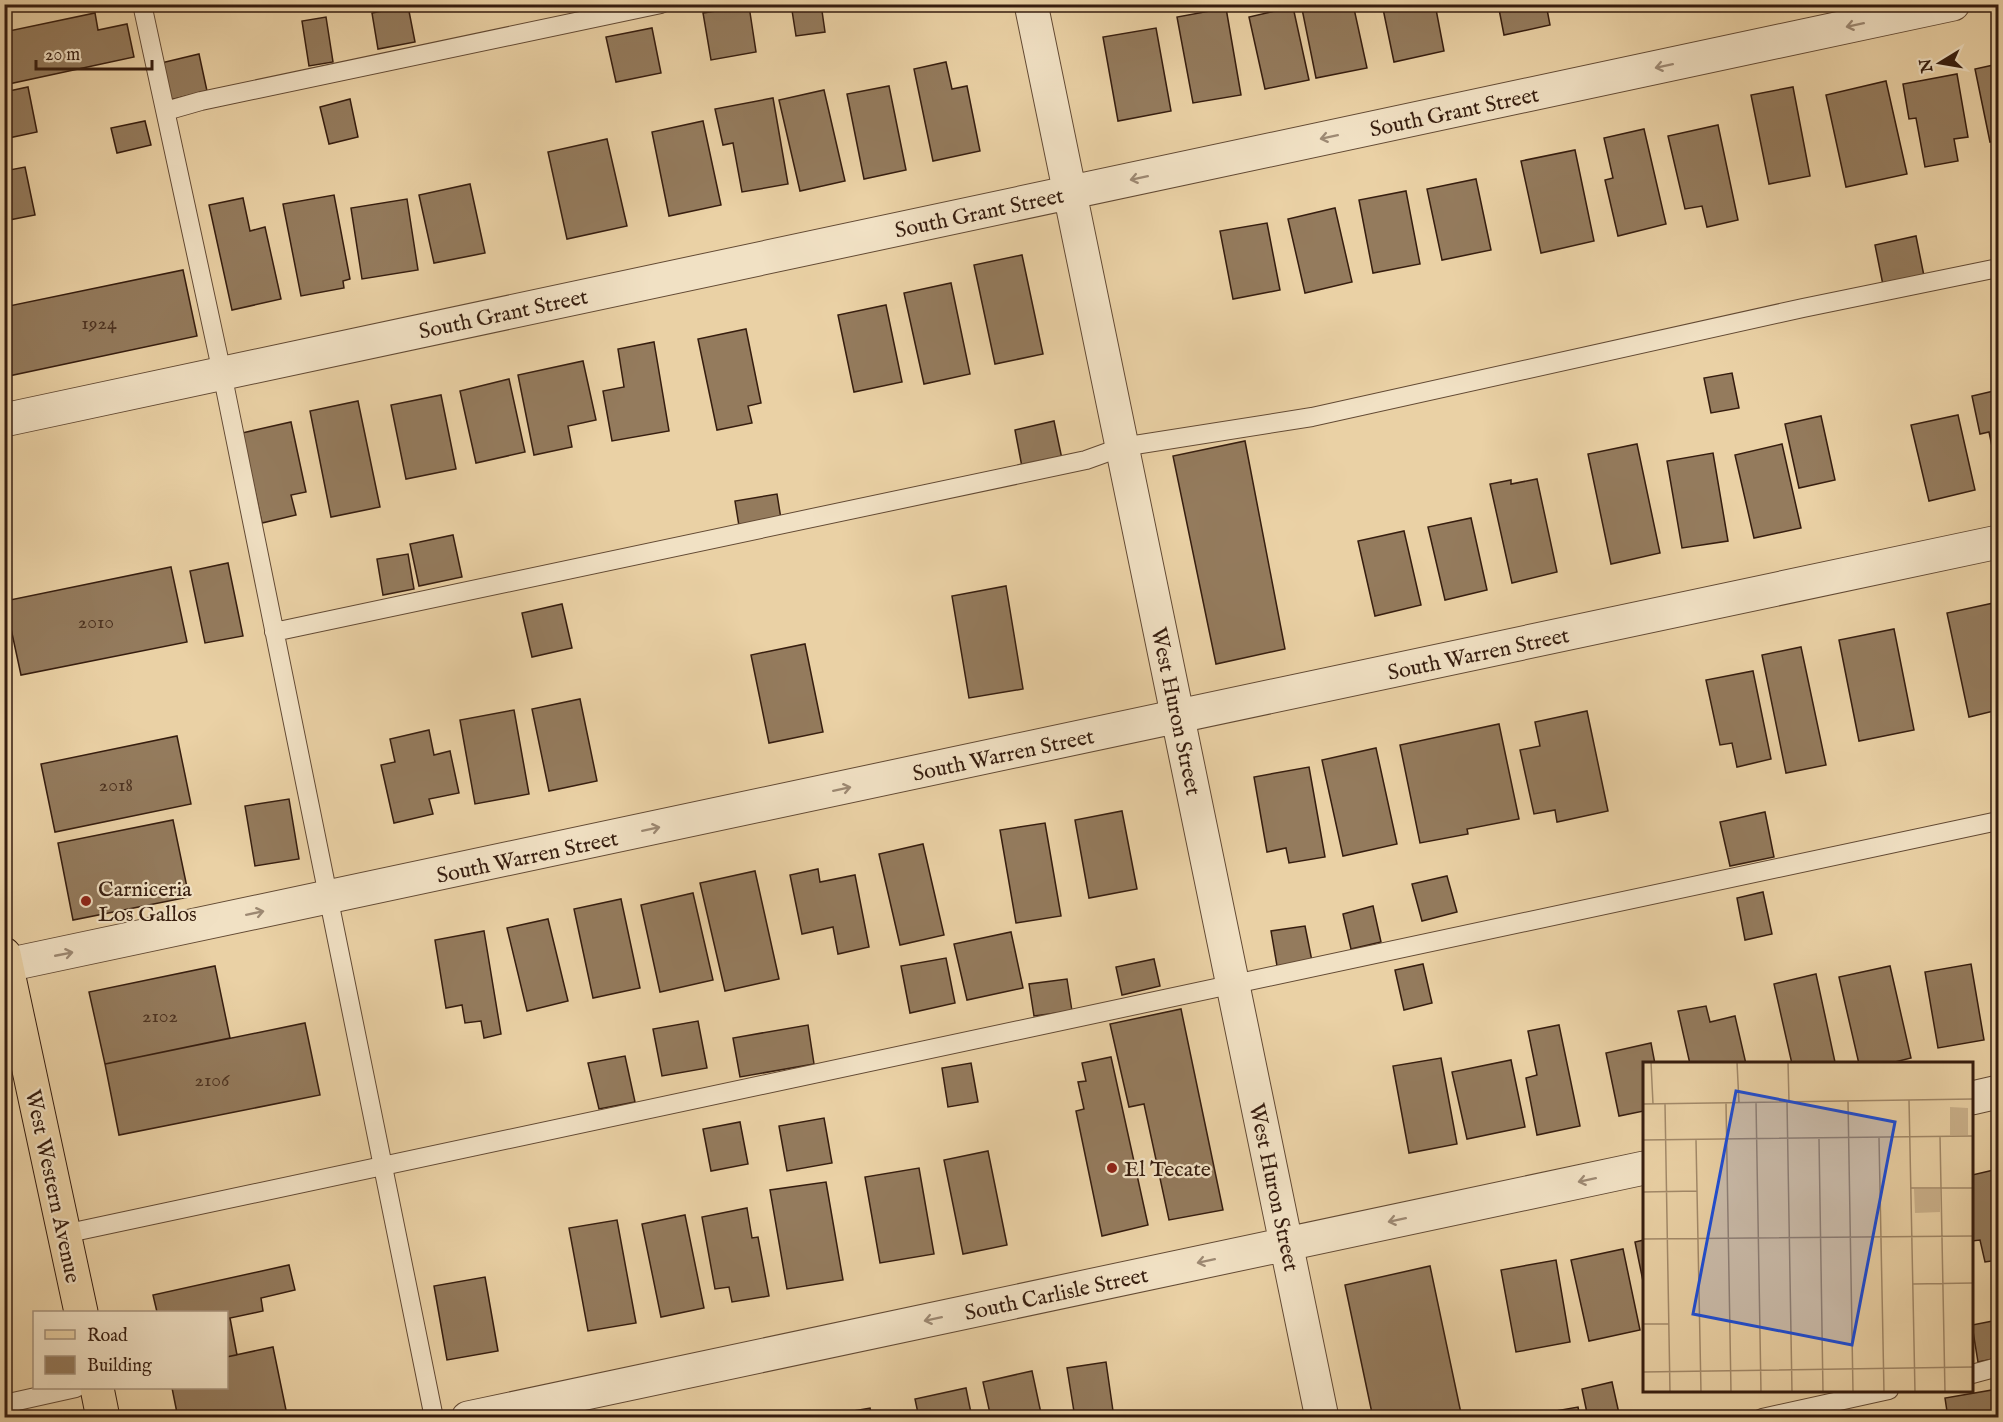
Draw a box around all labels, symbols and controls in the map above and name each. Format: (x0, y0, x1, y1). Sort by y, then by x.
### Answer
one-way arrow (1845, 20, 1864, 32)
scale bar (36, 33, 152, 71)
north arrow (1910, 33, 1970, 93)
text: 20 m (45, 44, 80, 67)
text: N (1916, 57, 1939, 75)
one-way arrow (1655, 61, 1674, 72)
street label: South Grant Street (1367, 81, 1542, 145)
one-way arrow (1320, 132, 1340, 143)
one-way arrow (1129, 173, 1149, 184)
street label: South Grant Street (892, 182, 1067, 246)
street label: South Grant Street (416, 283, 591, 347)
house number: 1924 (81, 311, 117, 336)
house number: 2010 (78, 610, 114, 635)
street label: South Warren Street (1385, 622, 1572, 688)
street label: West Huron Street (1144, 625, 1207, 798)
street label: South Warren Street (910, 723, 1097, 789)
house number: 2018 (99, 773, 133, 798)
one-way arrow (832, 782, 851, 794)
one-way arrow (641, 823, 660, 834)
street label: South Warren Street (434, 825, 621, 891)
place label: Carniceria Los Gallos (98, 876, 197, 929)
marker: Carniceria Los Gallos (79, 894, 93, 908)
one-way arrow (245, 907, 264, 919)
one-way arrow (54, 948, 73, 959)
house number: 2102 (142, 1004, 178, 1029)
inset map (1643, 1062, 1973, 1392)
house number: 2106 (195, 1068, 230, 1093)
street label: West Western Avenue (18, 1087, 86, 1286)
street label: West Huron Street (1242, 1101, 1305, 1274)
place label: El Tecate (1124, 1156, 1211, 1184)
marker: El Tecate (1105, 1161, 1119, 1175)
one-way arrow (1578, 1175, 1598, 1186)
one-way arrow (1387, 1215, 1406, 1227)
one-way arrow (1197, 1256, 1216, 1267)
street label: South Carlisle Street (962, 1262, 1151, 1328)
legend (33, 1311, 228, 1389)
one-way arrow (924, 1314, 943, 1325)
text: Road (87, 1325, 128, 1348)
text: Building (87, 1355, 152, 1378)

